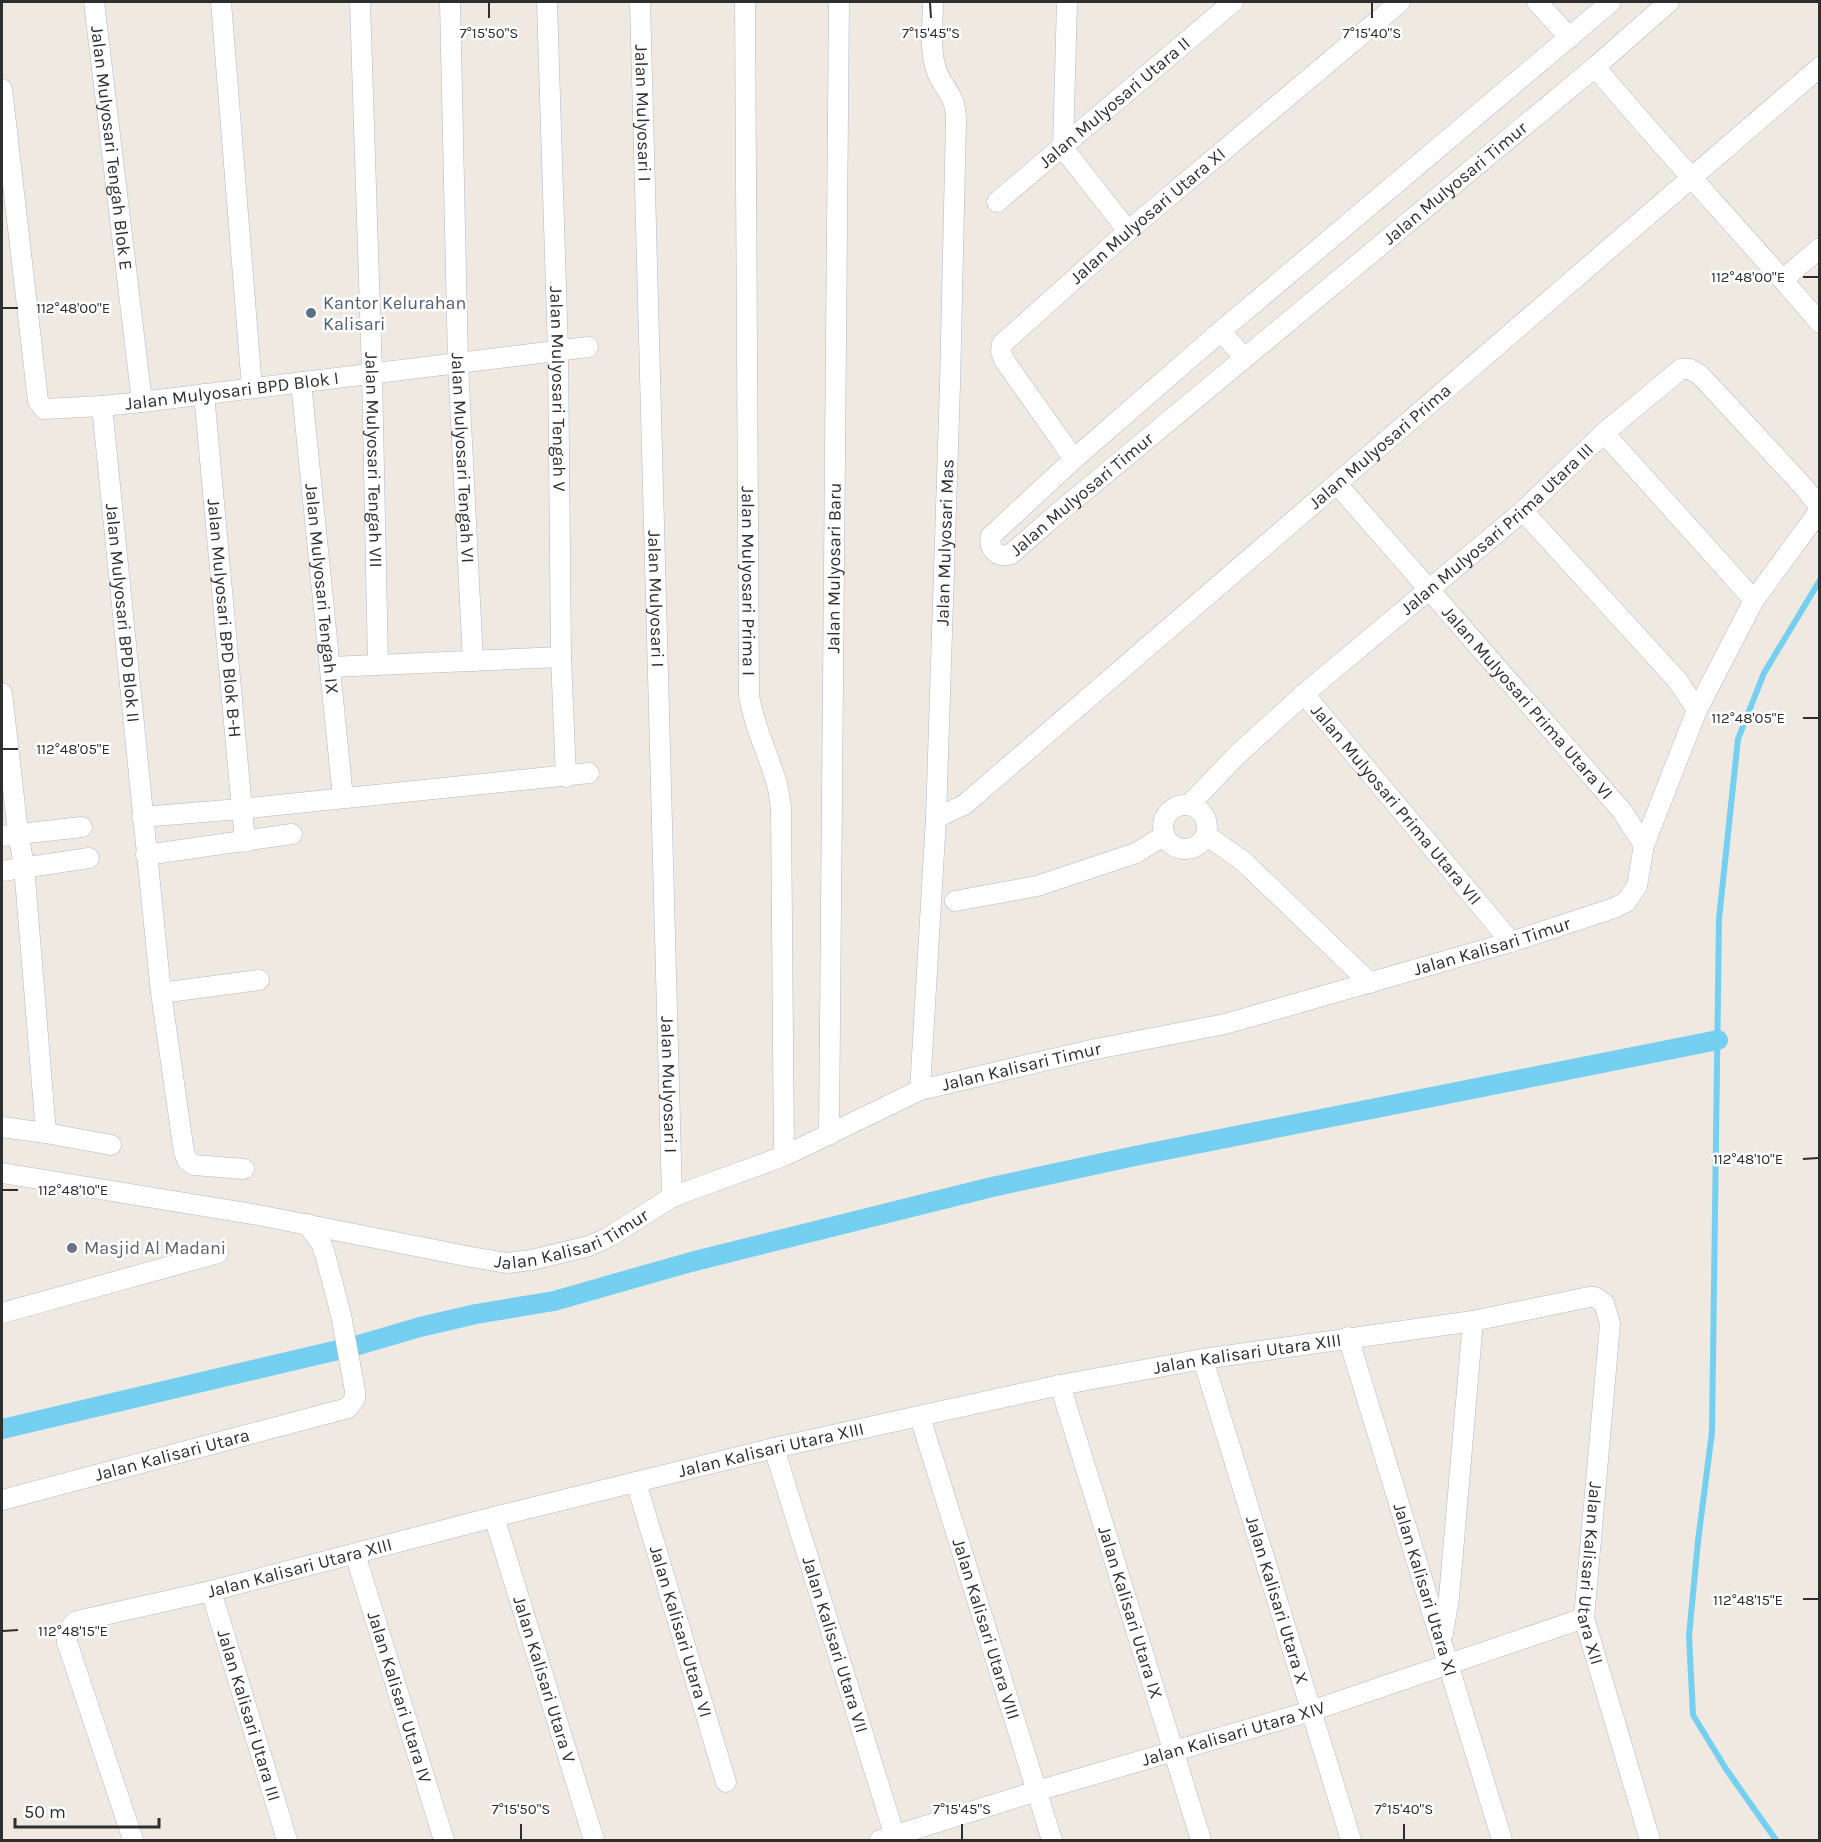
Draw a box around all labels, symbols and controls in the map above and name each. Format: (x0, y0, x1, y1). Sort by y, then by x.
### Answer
text: 7°15'50"S (460, 24, 518, 42)
text: 7°15'45"S (902, 24, 960, 42)
text: 7°15'40"S (1343, 24, 1401, 42)
street label: Jalan Mulyosari Tengah Blok E (86, 25, 137, 271)
street label: Jalan Mulyosari Utara II (1034, 32, 1195, 173)
street label: Jalan Mulyosari I (630, 44, 656, 182)
street label: Jalan Mulyosari Timur (1379, 117, 1532, 249)
street label: Jalan Mulyosari Utara XI (1065, 143, 1230, 289)
text: 112°48'00"E (1711, 268, 1785, 286)
street label: Jalan Mulyosari Tengah V (545, 286, 570, 492)
place label: Kantor Kelurahan Kalisari (323, 292, 466, 335)
text: 112°48'00"E (36, 299, 110, 317)
marker: Kantor Kelurahan Kalisari (304, 306, 318, 320)
street label: Jalan Mulyosari Tengah VII (360, 352, 387, 568)
street label: Jalan Mulyosari Tengah VI (447, 352, 479, 563)
street label: Jalan Mulyosari BPD Blok I (124, 367, 340, 415)
street label: Jalan Mulyosari Prima (1304, 379, 1456, 514)
street label: Jalan Mulyosari Timur (1005, 427, 1158, 561)
street label: Jalan Mulyosari Prima Utara III (1396, 438, 1598, 620)
street label: Jalan Mulyosari Mas (931, 459, 959, 626)
street label: Jalan Mulyosari Tengah IX (300, 482, 343, 696)
street label: Jalan Mulyosari Baru (822, 483, 846, 654)
street label: Jalan Mulyosari Prima I (737, 486, 760, 676)
street label: Jalan Mulyosari BPD Blok B-H (203, 498, 246, 738)
street label: Jalan Mulyosari BPD Blok II (101, 502, 145, 724)
street label: Jalan Mulyosari I (643, 530, 669, 668)
street label: Jalan Mulyosari Prima Utara VI (1437, 601, 1618, 804)
street label: Jalan Mulyosari Prima Utara VII (1306, 700, 1486, 909)
text: 112°48'05"E (1711, 709, 1785, 727)
text: 112°48'05"E (36, 740, 110, 758)
street label: Jalan Kalisari Timur (1411, 912, 1574, 980)
street label: Jalan Mulyosari I (656, 1016, 682, 1154)
street label: Jalan Kalisari Timur (940, 1037, 1103, 1096)
text: 112°48'10"E (1713, 1150, 1783, 1168)
text: 112°48'10"E (38, 1181, 108, 1199)
street label: Jalan Kalisari Timur (493, 1204, 653, 1275)
place label: Masjid Al Madani (84, 1237, 226, 1259)
marker: Masjid Al Madani (65, 1241, 79, 1255)
street label: Jalan Kalisari Utara XIII (1151, 1329, 1343, 1379)
street label: Jalan Kalisari Utara XIII (676, 1418, 866, 1482)
street label: Jalan Kalisari Utara (92, 1424, 252, 1486)
street label: Jalan Kalisari Utara XII (1572, 1481, 1608, 1667)
street label: Jalan Kalisari Utara XI (1388, 1500, 1462, 1679)
street label: Jalan Kalisari Utara X (1241, 1513, 1313, 1687)
street label: Jalan Kalisari Utara IX (1093, 1523, 1168, 1702)
street label: Jalan Kalisari Utara XIII (205, 1533, 394, 1602)
street label: Jalan Kalisari Utara VIII (948, 1536, 1025, 1722)
street label: Jalan Kalisari Utara VI (645, 1543, 717, 1720)
street label: Jalan Kalisari Utara VII (797, 1554, 873, 1736)
text: 112°48'15"E (1713, 1591, 1783, 1609)
street label: Jalan Kalisari Utara V (508, 1593, 580, 1766)
street label: Jalan Kalisari Utara IV (363, 1609, 437, 1786)
text: 112°48'15"E (38, 1622, 108, 1640)
street label: Jalan Kalisari Utara III (212, 1627, 286, 1804)
street label: Jalan Kalisari Utara XIV (1139, 1696, 1328, 1771)
scale bar (15, 1791, 159, 1829)
text: 7°15'50"S (492, 1800, 550, 1818)
text: 7°15'45"S (933, 1800, 991, 1818)
text: 7°15'40"S (1375, 1800, 1433, 1818)
text: 50 m (24, 1801, 66, 1823)

